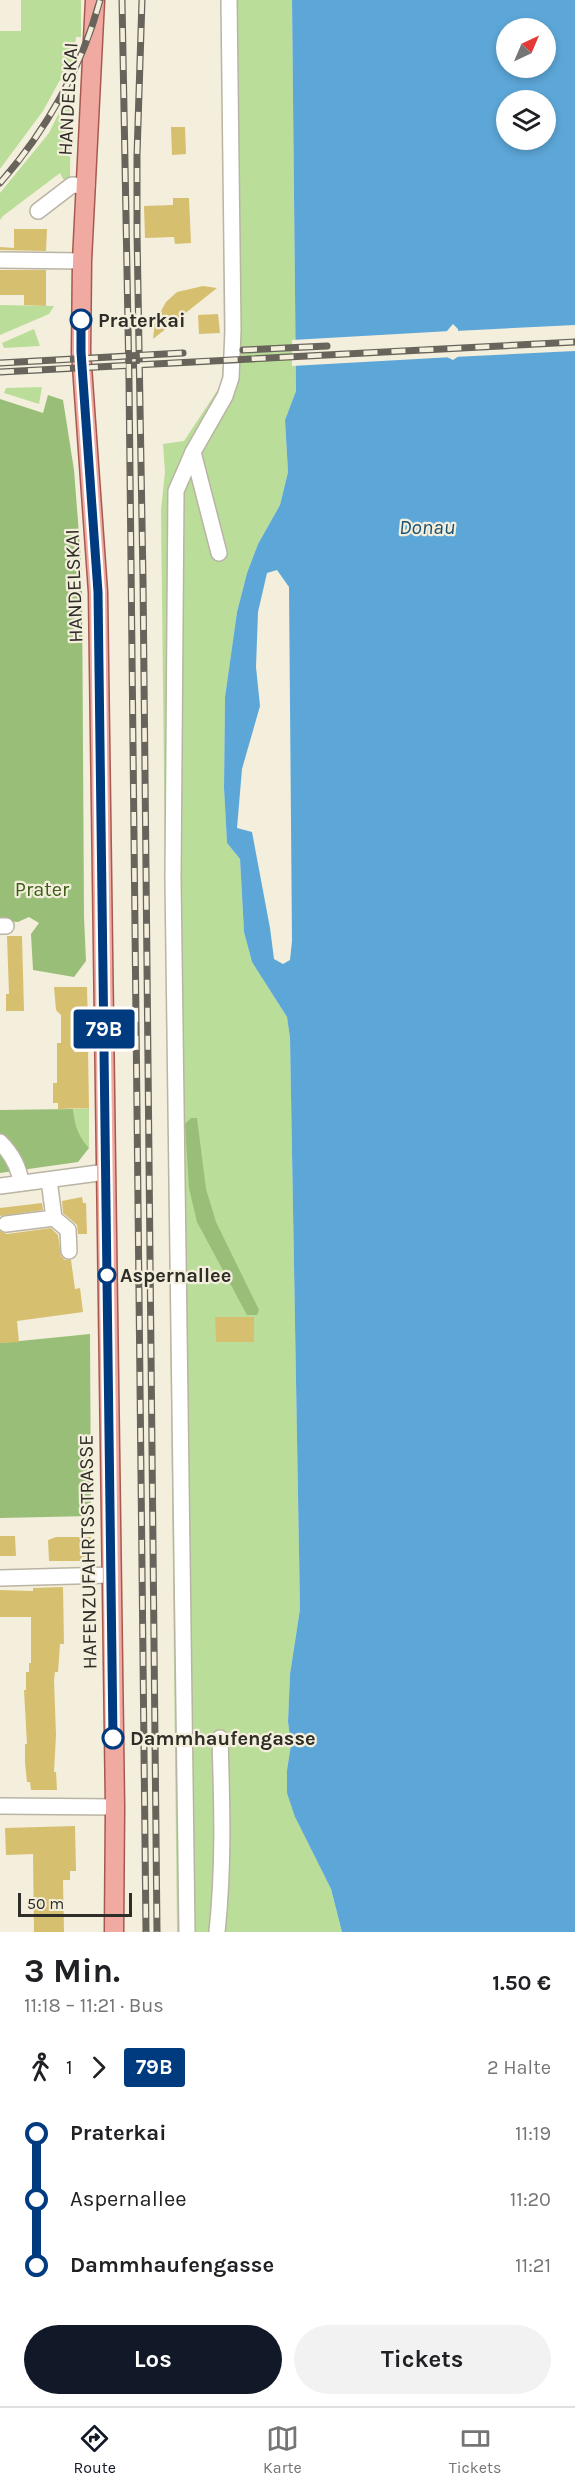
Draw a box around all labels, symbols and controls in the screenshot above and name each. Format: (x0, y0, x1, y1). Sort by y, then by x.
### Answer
north arrow (496, 18, 556, 78)
map controls (496, 18, 556, 150)
street label: HANDELSKAI (54, 42, 82, 156)
button: layers (496, 90, 556, 150)
marker: Praterkai (70, 309, 92, 331)
place label: Praterkai (98, 309, 186, 332)
water label: Donau (399, 515, 455, 539)
street label: HANDELSKAI (61, 529, 87, 643)
park label: Prater (15, 878, 70, 901)
line badge: 79B (70, 1010, 138, 1048)
text: 79B (86, 1017, 122, 1041)
place label: Aspernallee (120, 1264, 231, 1287)
marker: Aspernallee (98, 1266, 116, 1284)
street label: HAFENZUFAHRTSSTRASSE (74, 1434, 102, 1670)
marker: Dammhaufengasse (102, 1727, 124, 1749)
place label: Dammhaufengasse (130, 1727, 316, 1750)
scale bar (18, 1890, 132, 1918)
text: 50 m (27, 1894, 64, 1913)
text: 3 Min. (24, 1952, 120, 1990)
text: 1.50 € (492, 1970, 551, 1996)
text: 11:18 – 11:21 · Bus (24, 1994, 164, 2017)
icon: walk (24, 2051, 57, 2084)
icon: forward (82, 2051, 115, 2084)
text: 79B (136, 2055, 173, 2079)
text: 1 (66, 2056, 73, 2079)
text: 2 Halte (487, 2056, 551, 2079)
text: Praterkai (70, 2120, 166, 2146)
text: 11:19 (515, 2122, 551, 2145)
text: Aspernallee (70, 2186, 187, 2212)
text: 11:20 (510, 2188, 551, 2211)
text: Dammhaufengasse (70, 2252, 274, 2278)
text: 11:21 (515, 2254, 551, 2277)
button: Los (24, 2325, 282, 2394)
button: Tickets (294, 2325, 551, 2394)
tab: Route (74, 2422, 116, 2477)
tab: Karte (263, 2422, 302, 2477)
tab: Tickets (449, 2422, 501, 2477)

